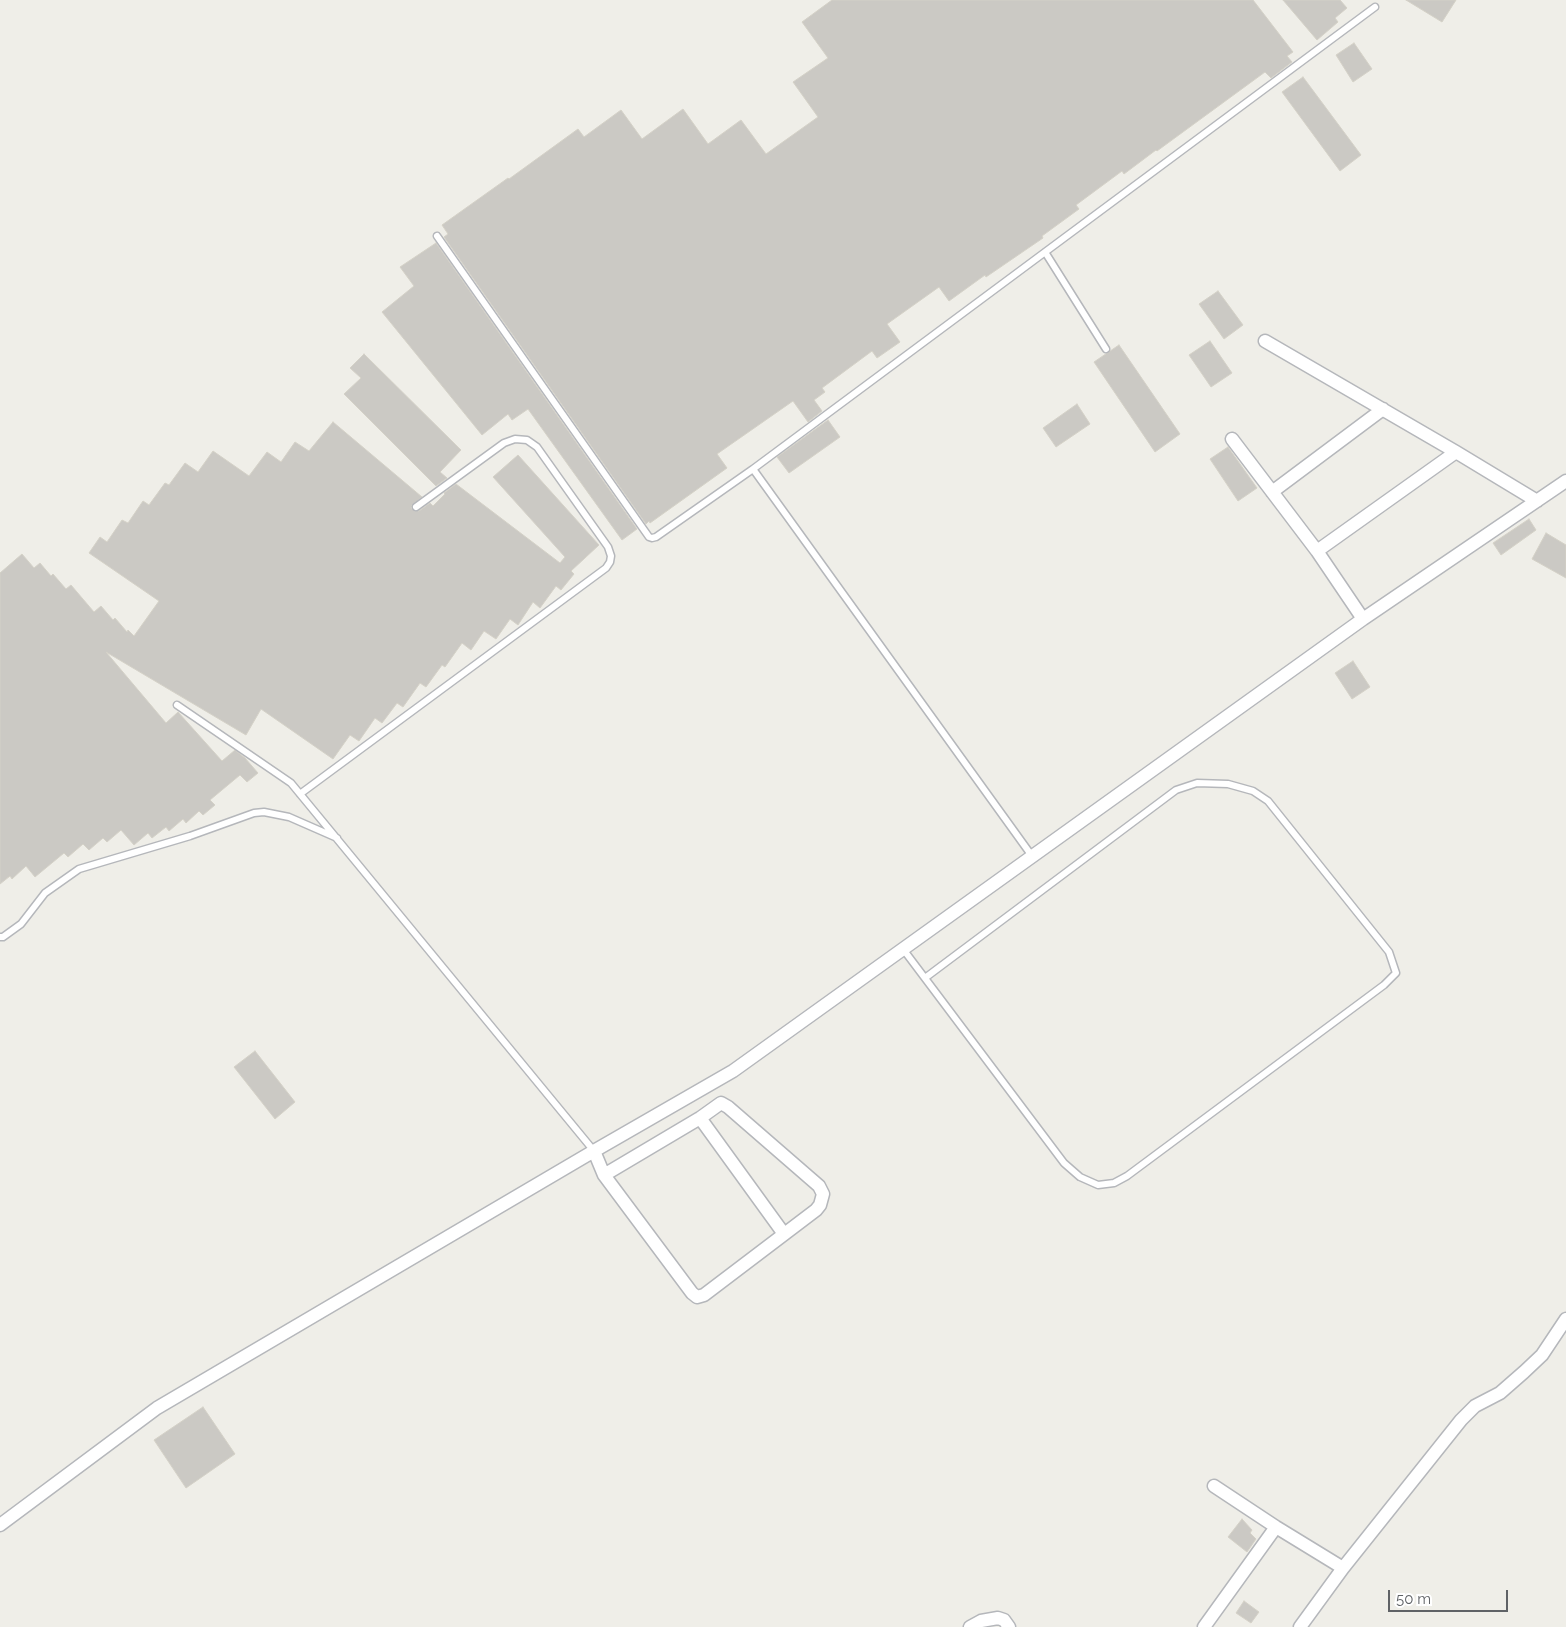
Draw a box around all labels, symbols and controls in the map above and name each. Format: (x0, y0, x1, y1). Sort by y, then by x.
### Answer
scale bar (1391, 1580, 1511, 1612)
text: 50 m (1396, 1590, 1431, 1608)

